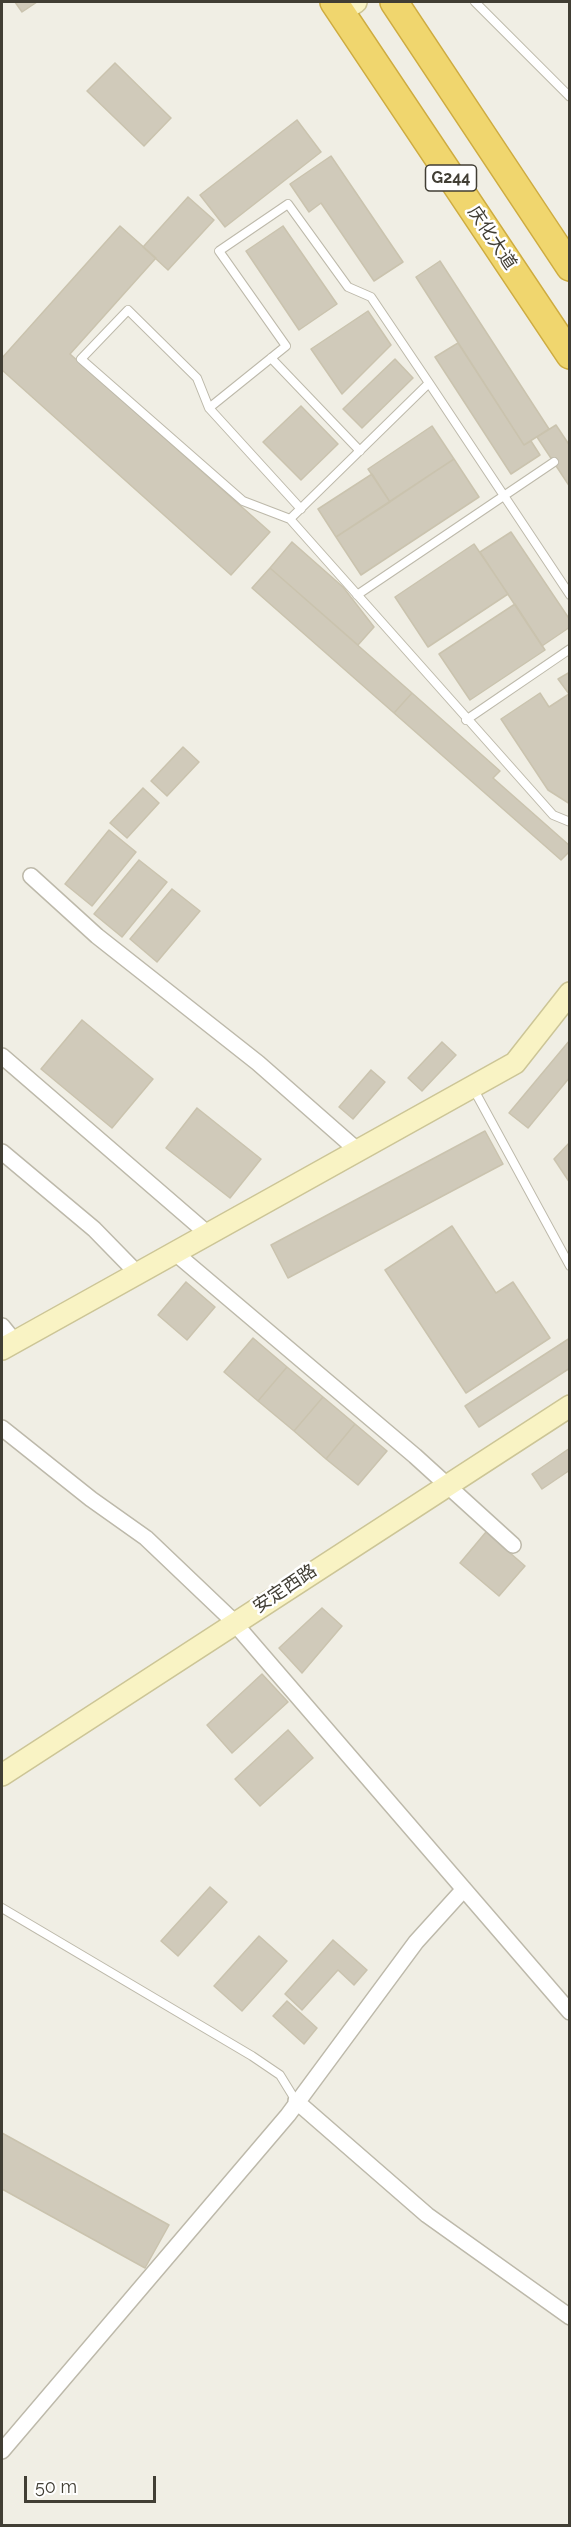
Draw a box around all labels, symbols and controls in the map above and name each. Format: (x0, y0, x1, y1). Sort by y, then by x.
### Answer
road number: G244 (426, 165, 476, 191)
street label: 庆化大道 (463, 202, 521, 274)
street label: 安定西路 (249, 1560, 321, 1618)
scale bar (27, 2464, 159, 2502)
text: 50 m (35, 2476, 77, 2497)

